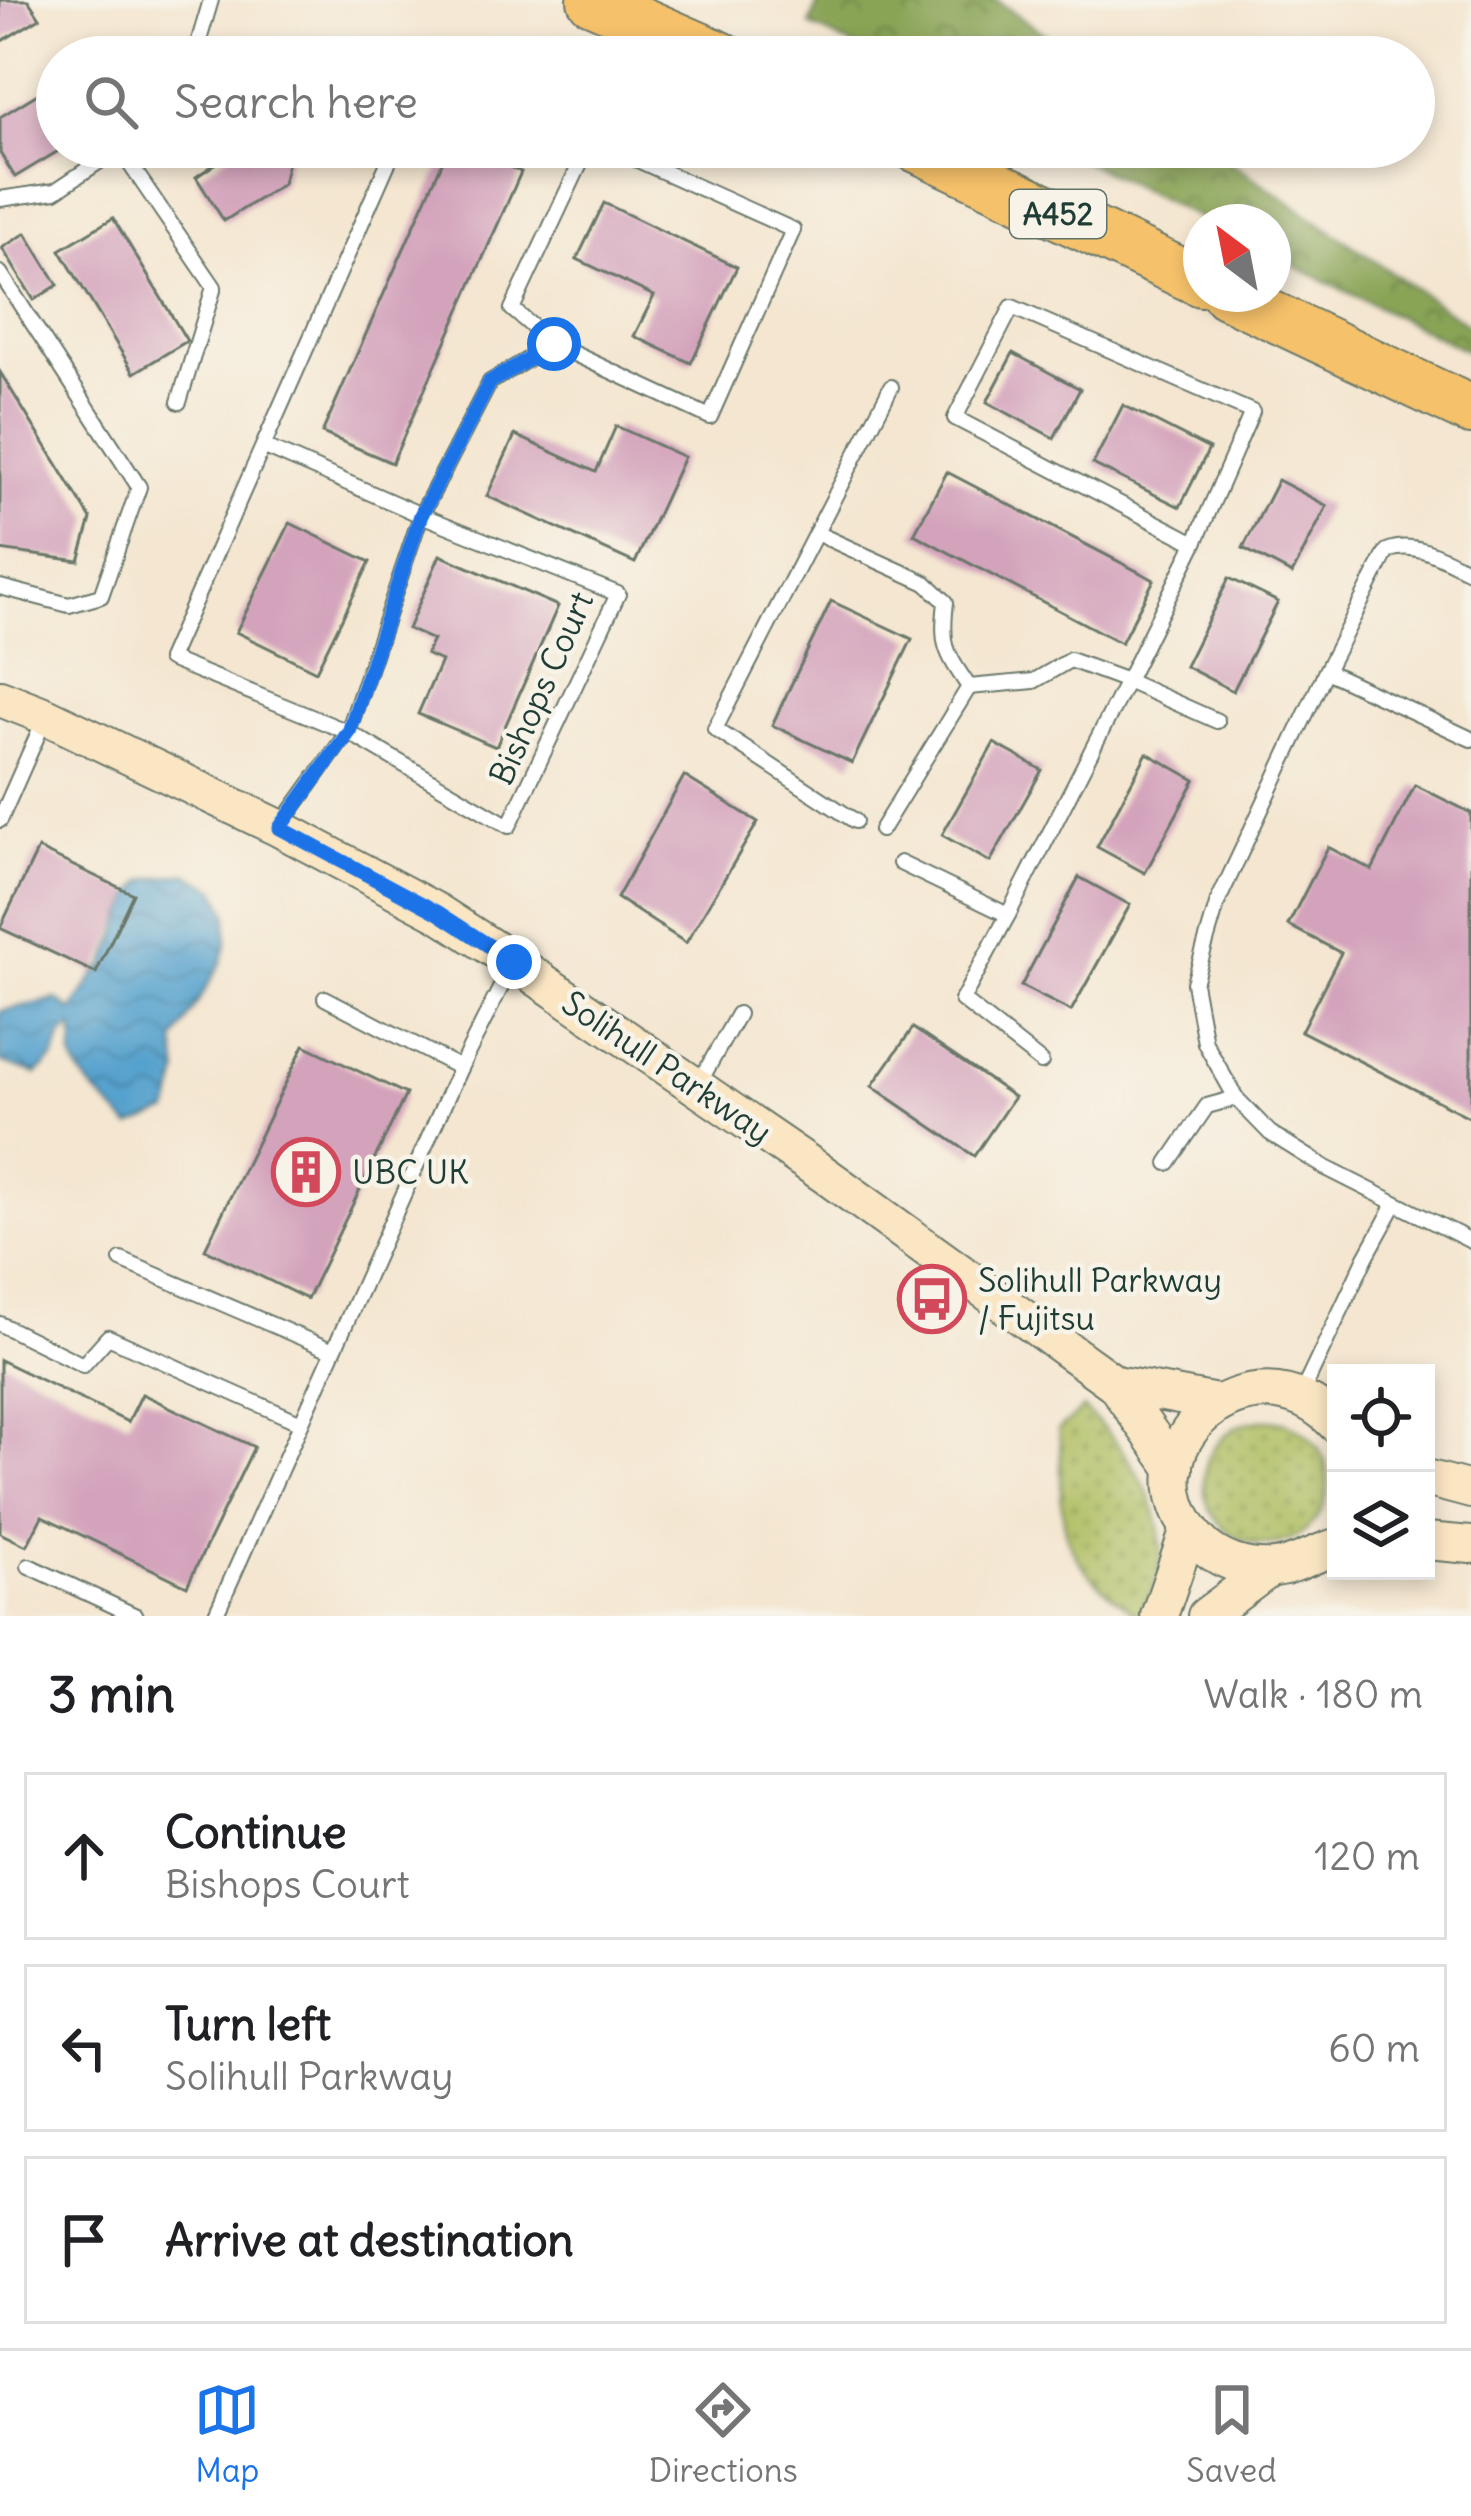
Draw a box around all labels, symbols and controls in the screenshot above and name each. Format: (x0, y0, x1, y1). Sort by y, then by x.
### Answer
search box (36, 36, 1435, 168)
icon: search (78, 69, 144, 135)
text: Search here (174, 74, 418, 130)
road number: A452 (1010, 190, 1106, 238)
north arrow (1183, 204, 1291, 312)
route start (527, 317, 581, 371)
street label: Bishops Court (480, 585, 602, 791)
route end (487, 935, 541, 989)
street label: Solihull Parkway (554, 981, 780, 1153)
building icon: UBC UK (271, 1137, 341, 1207)
place label: UBC UK (352, 1151, 469, 1193)
place label: Solihull Parkway / Fujitsu (978, 1259, 1222, 1339)
bus stop icon: Solihull Parkway / Fujitsu (897, 1264, 967, 1334)
map controls (1327, 1364, 1435, 1580)
button: locate (1327, 1364, 1435, 1472)
button: layers (1327, 1472, 1435, 1580)
text: 3 min (48, 1662, 175, 1726)
text: Walk · 180 m (1204, 1670, 1423, 1719)
text: Continue (165, 1804, 347, 1860)
icon: ahead (51, 1823, 117, 1889)
text: 120 m (1314, 1832, 1420, 1881)
text: Bishops Court (165, 1860, 410, 1909)
text: Turn left (165, 1996, 331, 2052)
icon: left (51, 2015, 117, 2081)
text: 60 m (1328, 2024, 1420, 2073)
text: Solihull Parkway (165, 2052, 453, 2101)
icon: arrive (51, 2207, 117, 2273)
text: Arrive at destination (165, 2212, 574, 2268)
tab: Map (194, 2377, 260, 2491)
tab: Directions (649, 2377, 798, 2491)
tab: Saved (1186, 2377, 1277, 2491)

